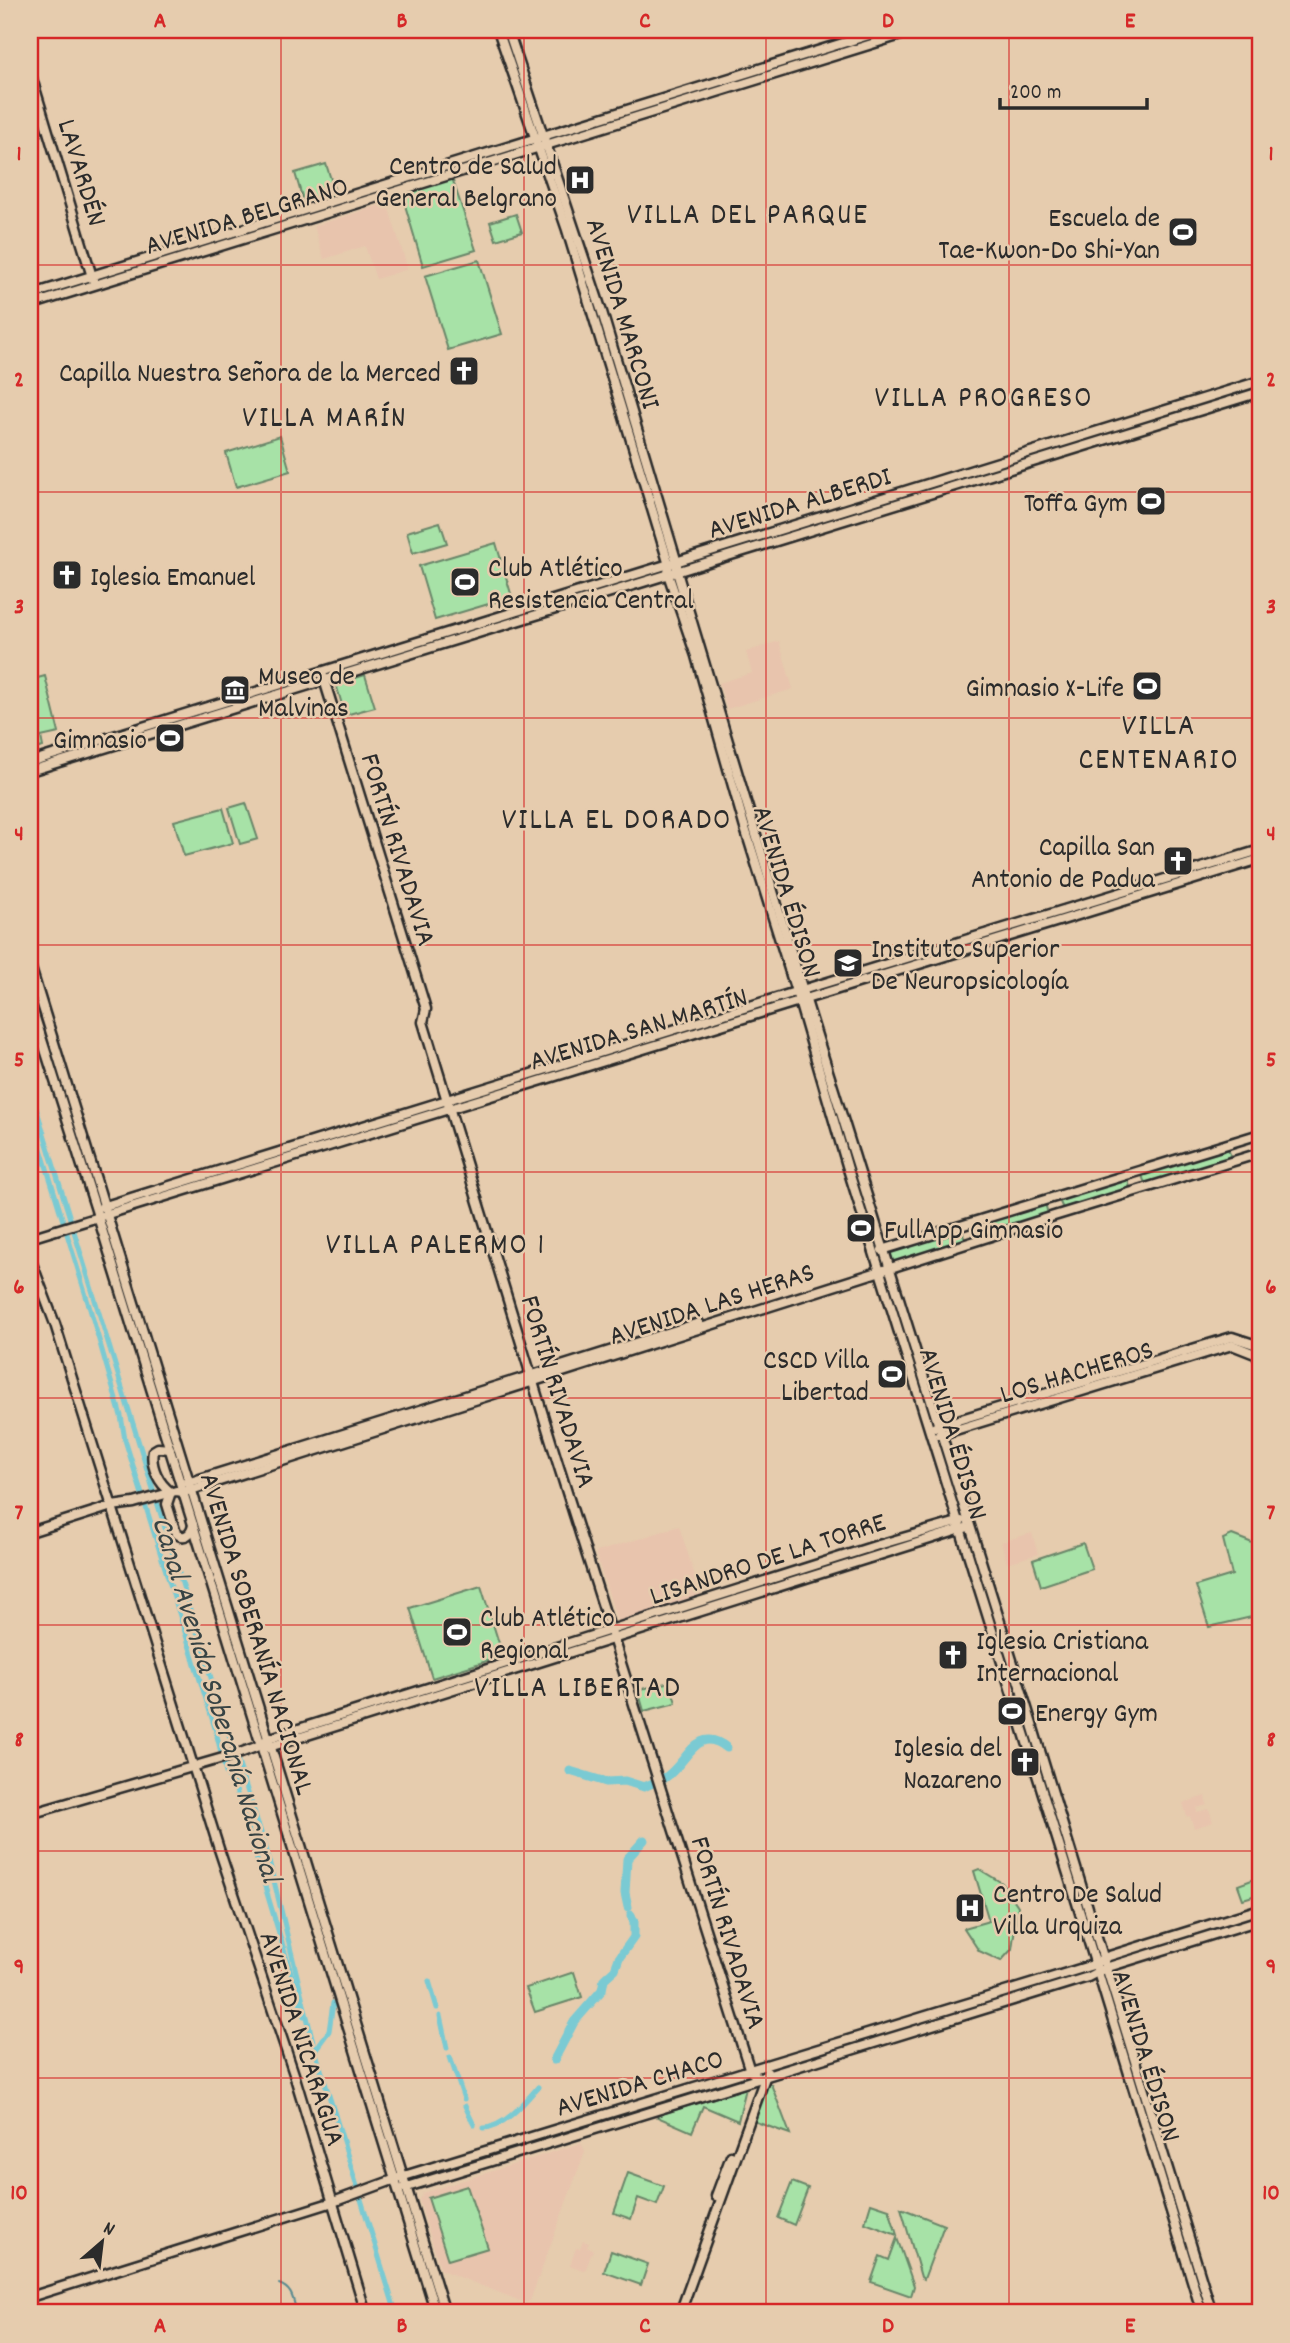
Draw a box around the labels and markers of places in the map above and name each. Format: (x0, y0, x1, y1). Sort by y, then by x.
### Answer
place label: Centro de Salud General Belgrano (375, 149, 557, 221)
hospital icon: Centro de Salud General Belgrano (563, 163, 597, 197)
place label: Escuela de Tae-Kwon-Do Shi-Yan (938, 201, 1160, 273)
sports icon: Escuela de Tae-Kwon-Do Shi-Yan (1166, 215, 1200, 249)
church icon: Capilla Nuestra Señora de la Merced (447, 354, 481, 388)
place label: Capilla Nuestra Señora de la Merced (59, 356, 441, 396)
sports icon: Toffa Gym (1134, 484, 1168, 518)
place label: Toffa Gym (1024, 486, 1128, 526)
place label: Club Atlético Resistencia Central (488, 551, 694, 623)
church icon: Iglesia Emanuel (50, 558, 84, 592)
place label: Iglesia Emanuel (90, 560, 256, 600)
sports icon: Club Atlético Resistencia Central (448, 565, 482, 599)
place label: Museo de Malvinas (258, 659, 355, 731)
sports icon: Gimnasio X-Life (1130, 669, 1164, 703)
place label: Gimnasio X-Life (965, 671, 1124, 711)
museum icon: Museo de Malvinas (218, 673, 252, 707)
sports icon: Gimnasio (153, 721, 187, 755)
place label: Gimnasio (53, 723, 147, 763)
place label: Capilla San Antonio de Padua (971, 830, 1156, 902)
church icon: Capilla San Antonio de Padua (1161, 844, 1195, 878)
place label: Instituto Superior De Neuropsicología (871, 932, 1069, 1004)
school or university icon: Instituto Superior De Neuropsicología (831, 946, 865, 980)
sports icon: FullApp Gimnasio (844, 1211, 878, 1245)
place label: FullApp Gimnasio (884, 1213, 1063, 1253)
place label: CSCD Villa Libertad (763, 1343, 870, 1415)
sports icon: CSCD Villa Libertad (875, 1357, 909, 1391)
place label: Club Atlético Regional (480, 1601, 615, 1673)
sports icon: Club Atlético Regional (440, 1615, 474, 1649)
place label: Iglesia Cristiana Internacional (976, 1624, 1149, 1696)
church icon: Iglesia Cristiana Internacional (936, 1638, 970, 1672)
sports icon: Energy Gym (995, 1694, 1029, 1728)
place label: Energy Gym (1035, 1696, 1158, 1736)
place label: Iglesia del Nazareno (893, 1731, 1002, 1803)
church icon: Iglesia del Nazareno (1008, 1745, 1042, 1779)
place label: Centro De Salud Villa Urquiza (993, 1877, 1162, 1949)
hospital icon: Centro De Salud Villa Urquiza (953, 1891, 987, 1925)

